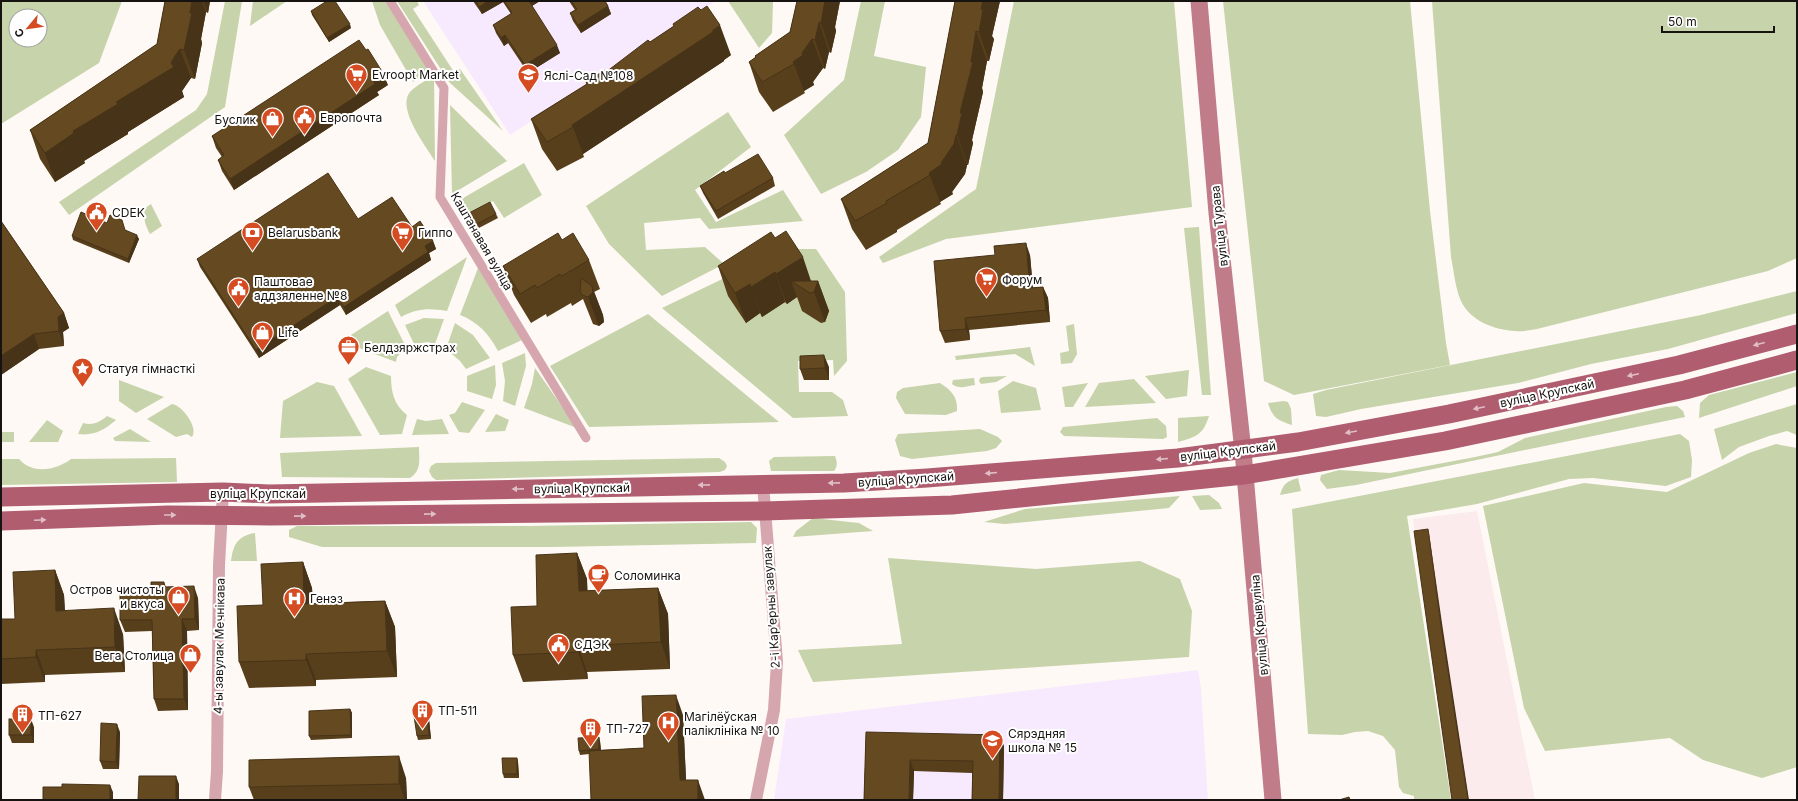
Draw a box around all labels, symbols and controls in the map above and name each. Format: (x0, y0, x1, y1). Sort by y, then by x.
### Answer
north arrow (8, 8, 48, 48)
scale bar (1662, 8, 1774, 34)
text: 50 m (1668, 14, 1697, 29)
text: С (11, 26, 27, 40)
supermarket icon: Evroopt Market (344, 61, 370, 94)
school or university icon: Яслі-Сад №108 (515, 62, 541, 95)
place label: Evroopt Market (372, 67, 459, 82)
place label: Яслі-Сад №108 (544, 68, 633, 83)
public building icon: Европочта (291, 104, 317, 137)
shop icon: Буслик (259, 106, 285, 139)
place label: Европочта (320, 110, 382, 125)
place label: Буслик (214, 112, 256, 127)
street label: вуліца Турава (1207, 185, 1231, 267)
street label: Каштанавая вуліца (448, 189, 516, 293)
public building icon: CDEK (84, 199, 110, 232)
place label: CDEK (112, 205, 145, 220)
bank icon: Belarusbank (239, 219, 265, 252)
supermarket icon: Гиппо (389, 219, 415, 252)
place label: Belarusbank (268, 225, 339, 240)
place label: Гиппо (418, 225, 453, 240)
supermarket icon: Форум (974, 266, 1000, 299)
place label: Форум (1002, 272, 1042, 287)
place label: Паштовае аддзяленне №8 (254, 274, 347, 303)
public building icon: Паштовае аддзяленне №8 (225, 275, 251, 308)
shop icon: Life (250, 319, 276, 352)
place label: Life (278, 325, 299, 340)
office icon: Белдзяржстрах (336, 334, 362, 367)
place label: Белдзяржстрах (364, 340, 456, 355)
one-way arrow (1753, 341, 1765, 347)
place icon: Статуя гімнасткі (69, 355, 95, 388)
place label: Статуя гімнасткі (98, 361, 195, 376)
one-way arrow (1627, 373, 1639, 379)
street label: вуліца Крупскай (1498, 376, 1596, 410)
one-way arrow (1472, 405, 1485, 411)
one-way arrow (1345, 430, 1357, 436)
street label: вуліца Крупскай (1179, 438, 1277, 464)
one-way arrow (1156, 456, 1168, 462)
street label: вуліца Крупскай (857, 468, 955, 490)
one-way arrow (985, 469, 997, 476)
street label: вуліца Крупскай (534, 480, 630, 496)
one-way arrow (827, 480, 840, 486)
one-way arrow (697, 482, 710, 488)
street label: вуліца Крупскай (210, 486, 306, 501)
one-way arrow (511, 486, 524, 492)
one-way arrow (424, 511, 437, 517)
one-way arrow (164, 512, 177, 518)
one-way arrow (294, 513, 307, 519)
one-way arrow (34, 517, 47, 523)
street label: 2-і Карʼерны завулак (759, 545, 783, 669)
cafe icon: Соломинка (585, 562, 611, 595)
place label: Соломинка (614, 568, 681, 583)
street label: вуліца Крывуліна (1247, 574, 1271, 676)
street label: 4-ы завулак Мечнікава (210, 578, 228, 714)
place label: Остров чистоты и вкуса (69, 582, 164, 611)
shop icon: Остров чистоты и вкуса (166, 583, 192, 616)
hospital icon: Генэз (282, 585, 308, 618)
place label: Генэз (310, 591, 343, 606)
public building icon: СДЭК (546, 631, 572, 664)
place label: СДЭК (574, 637, 609, 652)
shop icon: Вега Столица (177, 642, 203, 675)
place label: Вега Столица (95, 648, 174, 663)
building icon: ТП-511 (410, 697, 436, 730)
building icon: ТП-627 (10, 702, 36, 735)
place label: ТП-511 (438, 703, 477, 718)
place label: ТП-627 (38, 708, 82, 723)
place label: Магілёўская паліклініка № 10 (684, 709, 779, 738)
hospital icon: Магілёўская паліклініка № 10 (655, 710, 681, 743)
building icon: ТП-727 (577, 715, 603, 748)
place label: ТП-727 (606, 721, 649, 736)
place label: Сярэдняя школа № 15 (1008, 726, 1077, 755)
school or university icon: Сярэдняя школа № 15 (980, 727, 1006, 760)

